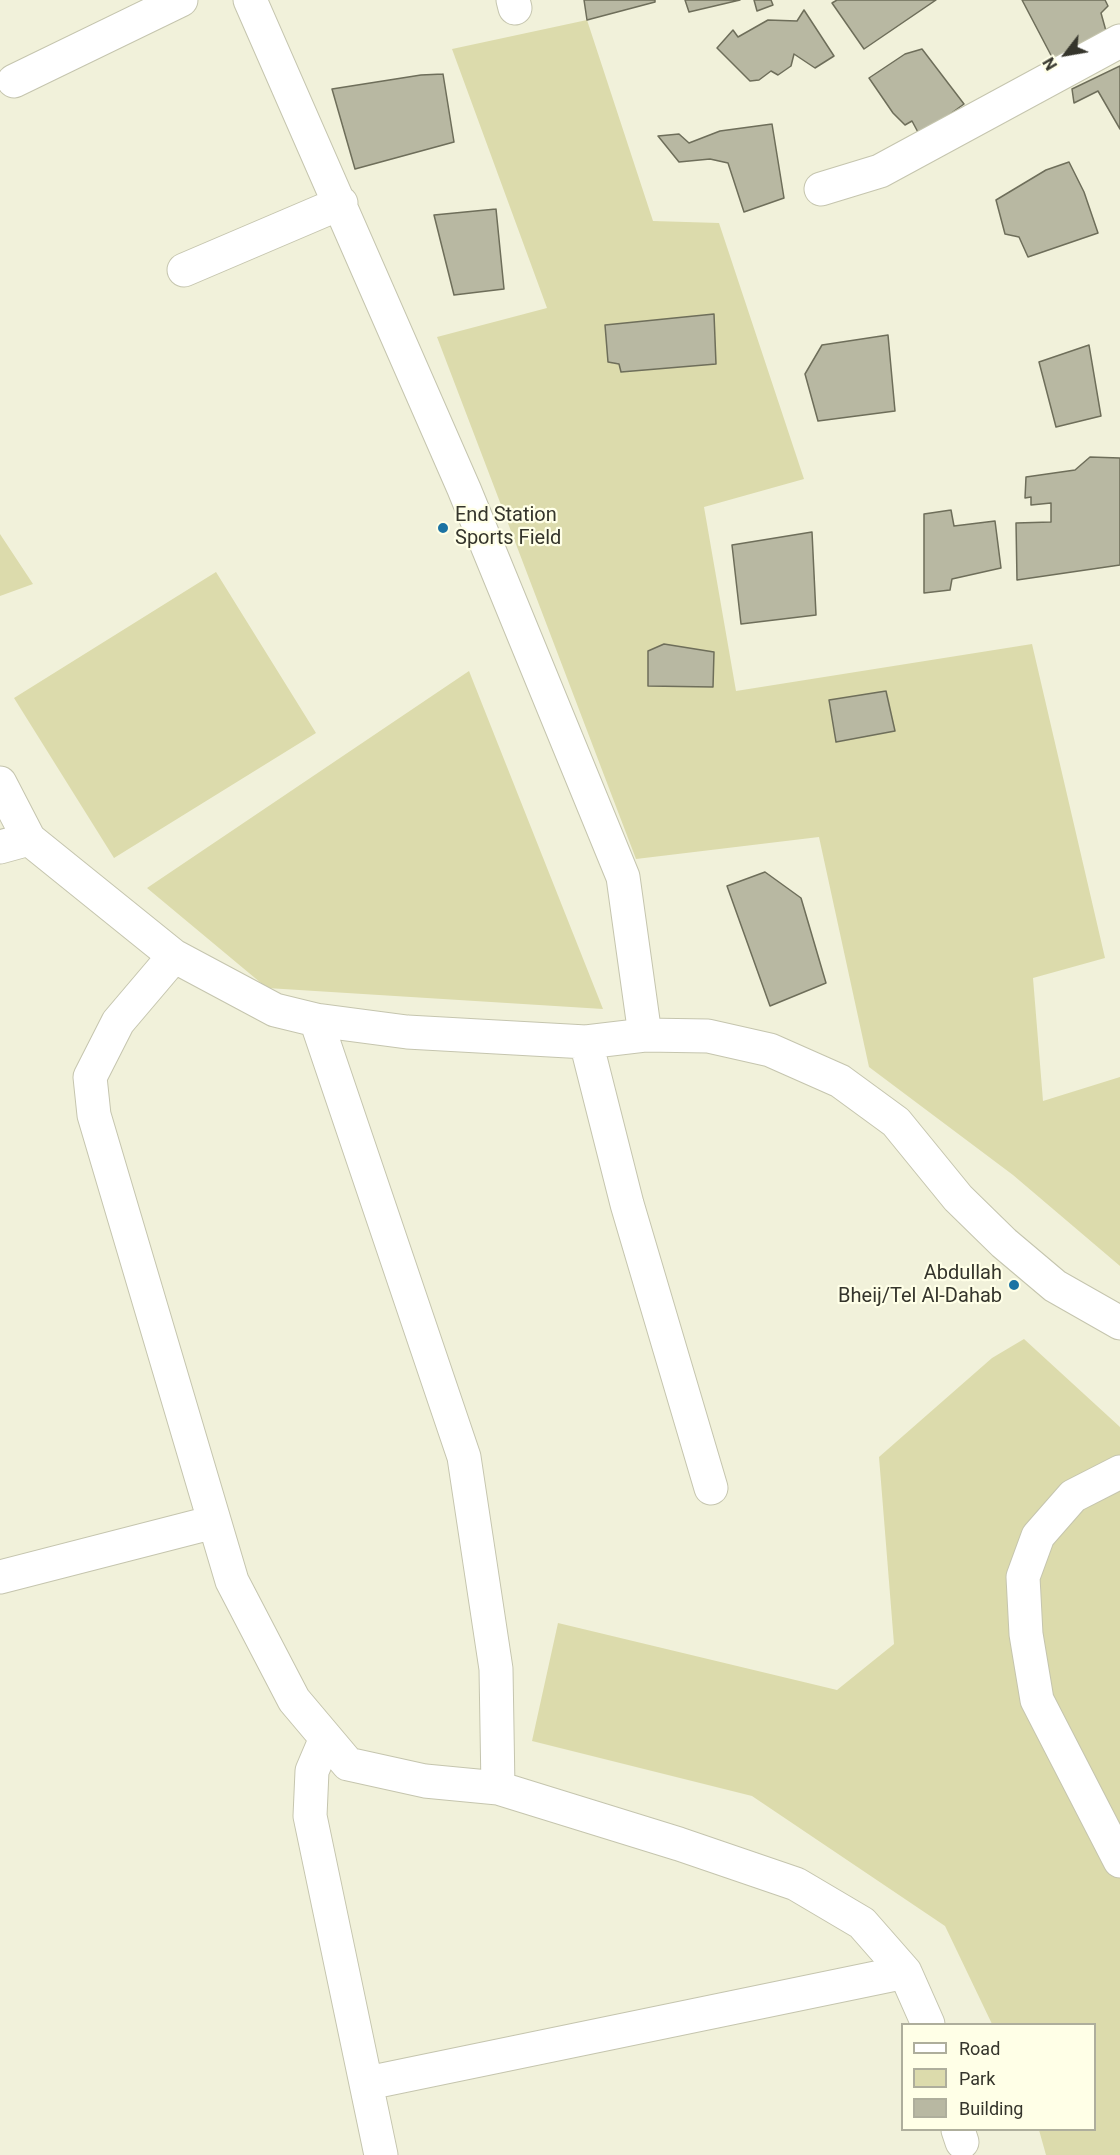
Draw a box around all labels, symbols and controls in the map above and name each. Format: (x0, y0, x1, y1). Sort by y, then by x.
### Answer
north arrow (1036, 24, 1096, 84)
text: N (1039, 54, 1061, 73)
place label: End Station Sports Field (455, 504, 561, 551)
marker: End Station Sports Field (436, 521, 450, 535)
place label: Abdullah Bheij/Tel Al-Dahab (838, 1262, 1002, 1309)
marker: Abdullah Bheij/Tel Al-Dahab (1007, 1278, 1021, 1292)
legend (901, 2023, 1096, 2131)
text: Road (959, 2038, 1000, 2059)
text: Park (959, 2068, 995, 2089)
text: Building (959, 2098, 1023, 2119)

